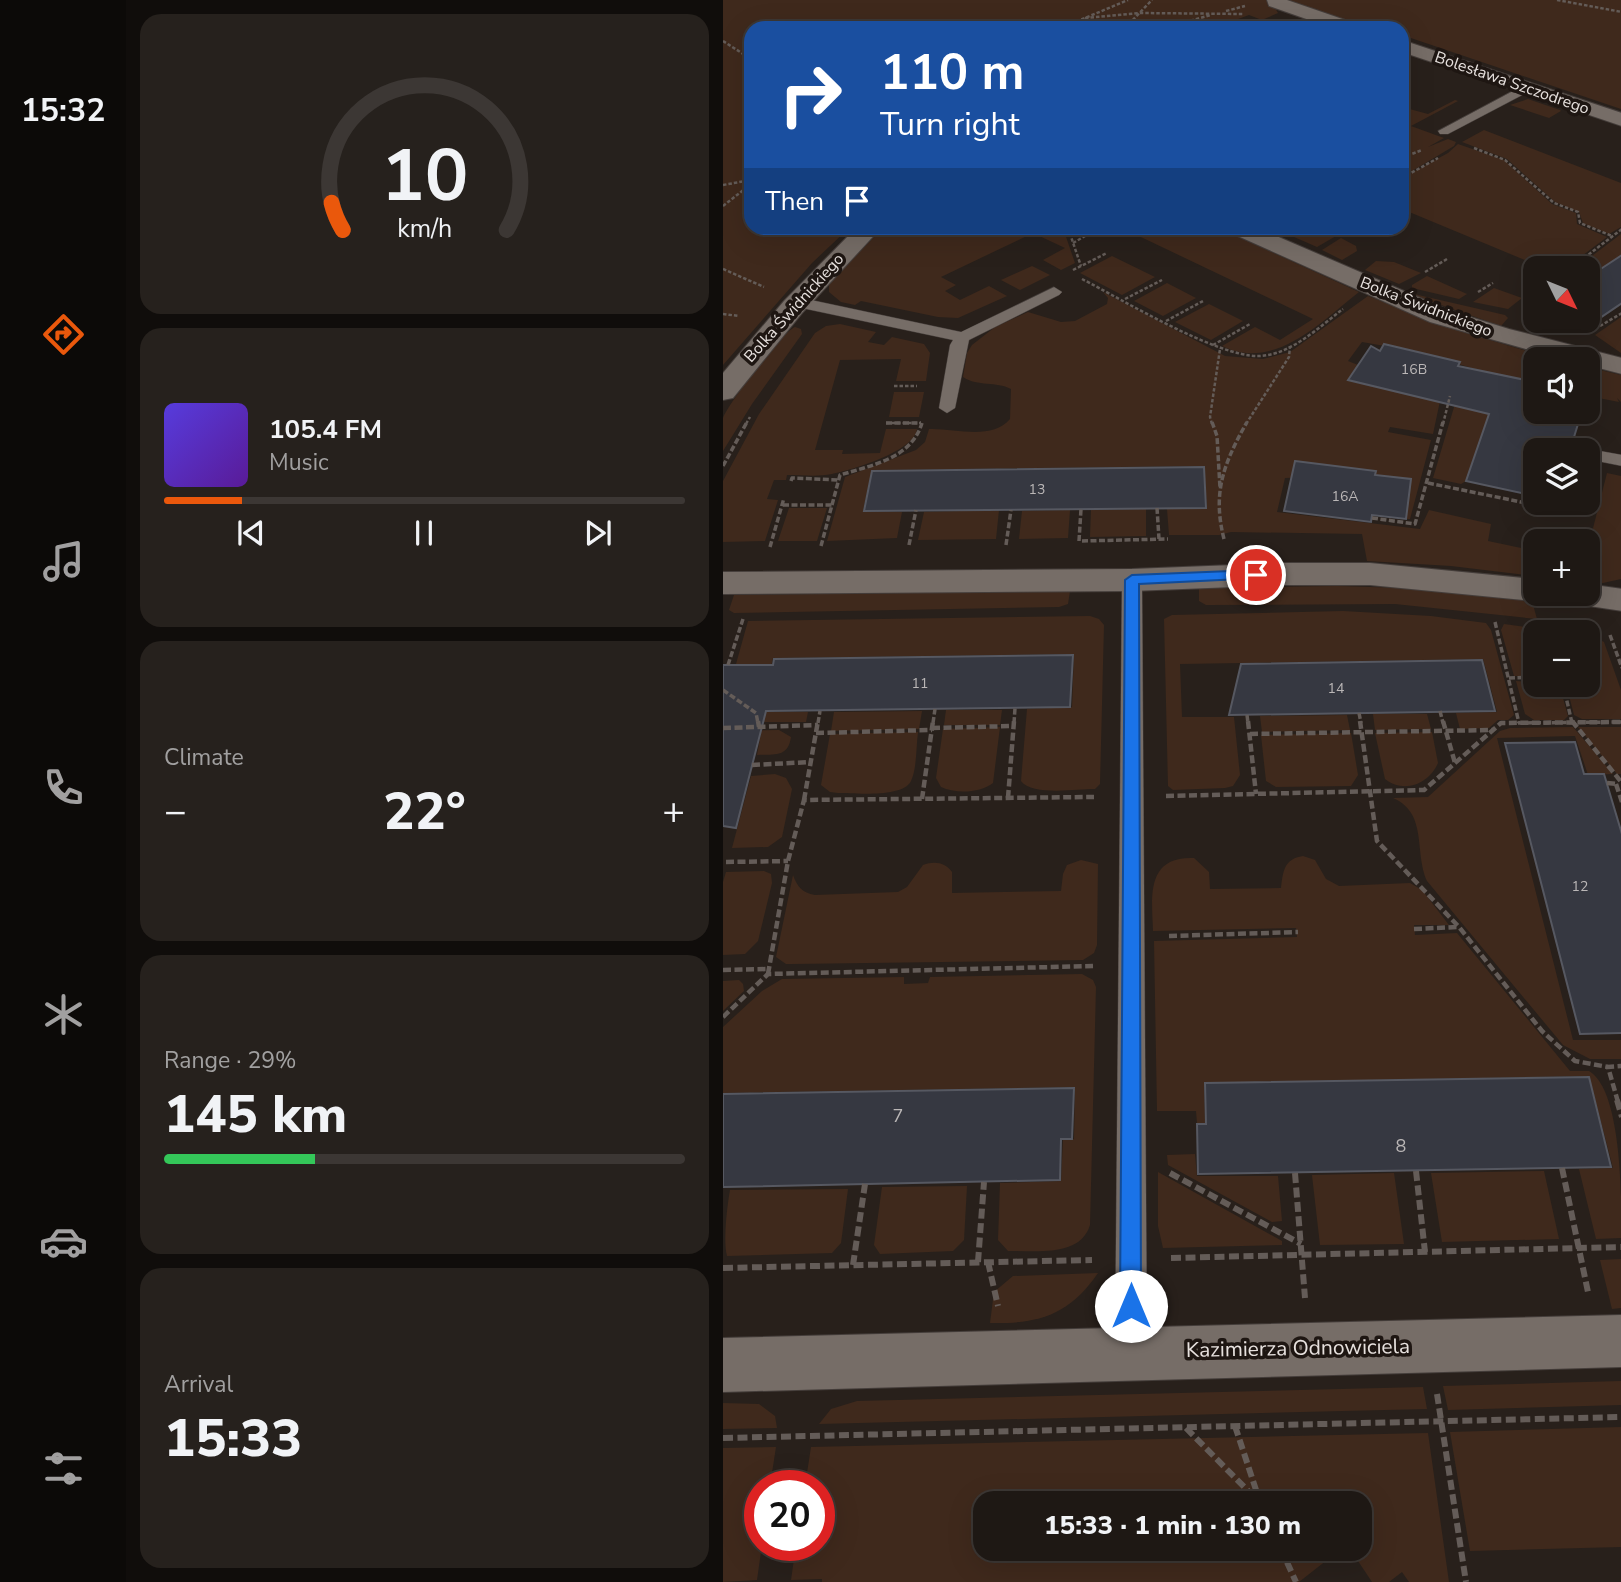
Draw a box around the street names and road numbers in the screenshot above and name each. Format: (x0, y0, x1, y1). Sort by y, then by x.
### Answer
street label: Bolesława Szczodrego (1432, 46, 1592, 120)
street label: Bolka Świdnickiego (739, 249, 849, 367)
street label: Bolka Świdnickiego (1357, 272, 1495, 342)
street label: Kazimierza Odnowiciela (1186, 1332, 1410, 1364)

